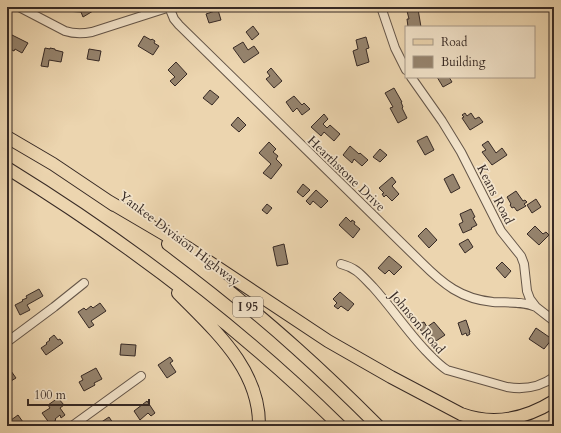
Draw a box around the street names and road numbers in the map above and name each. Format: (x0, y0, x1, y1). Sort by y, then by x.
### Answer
street label: Hearthstone Drive (303, 132, 389, 216)
street label: Keans Road (472, 161, 518, 228)
street label: Yankee Division Highway (115, 187, 244, 290)
street label: Johnson Road (384, 286, 449, 358)
road number: I 95 (233, 297, 263, 317)

